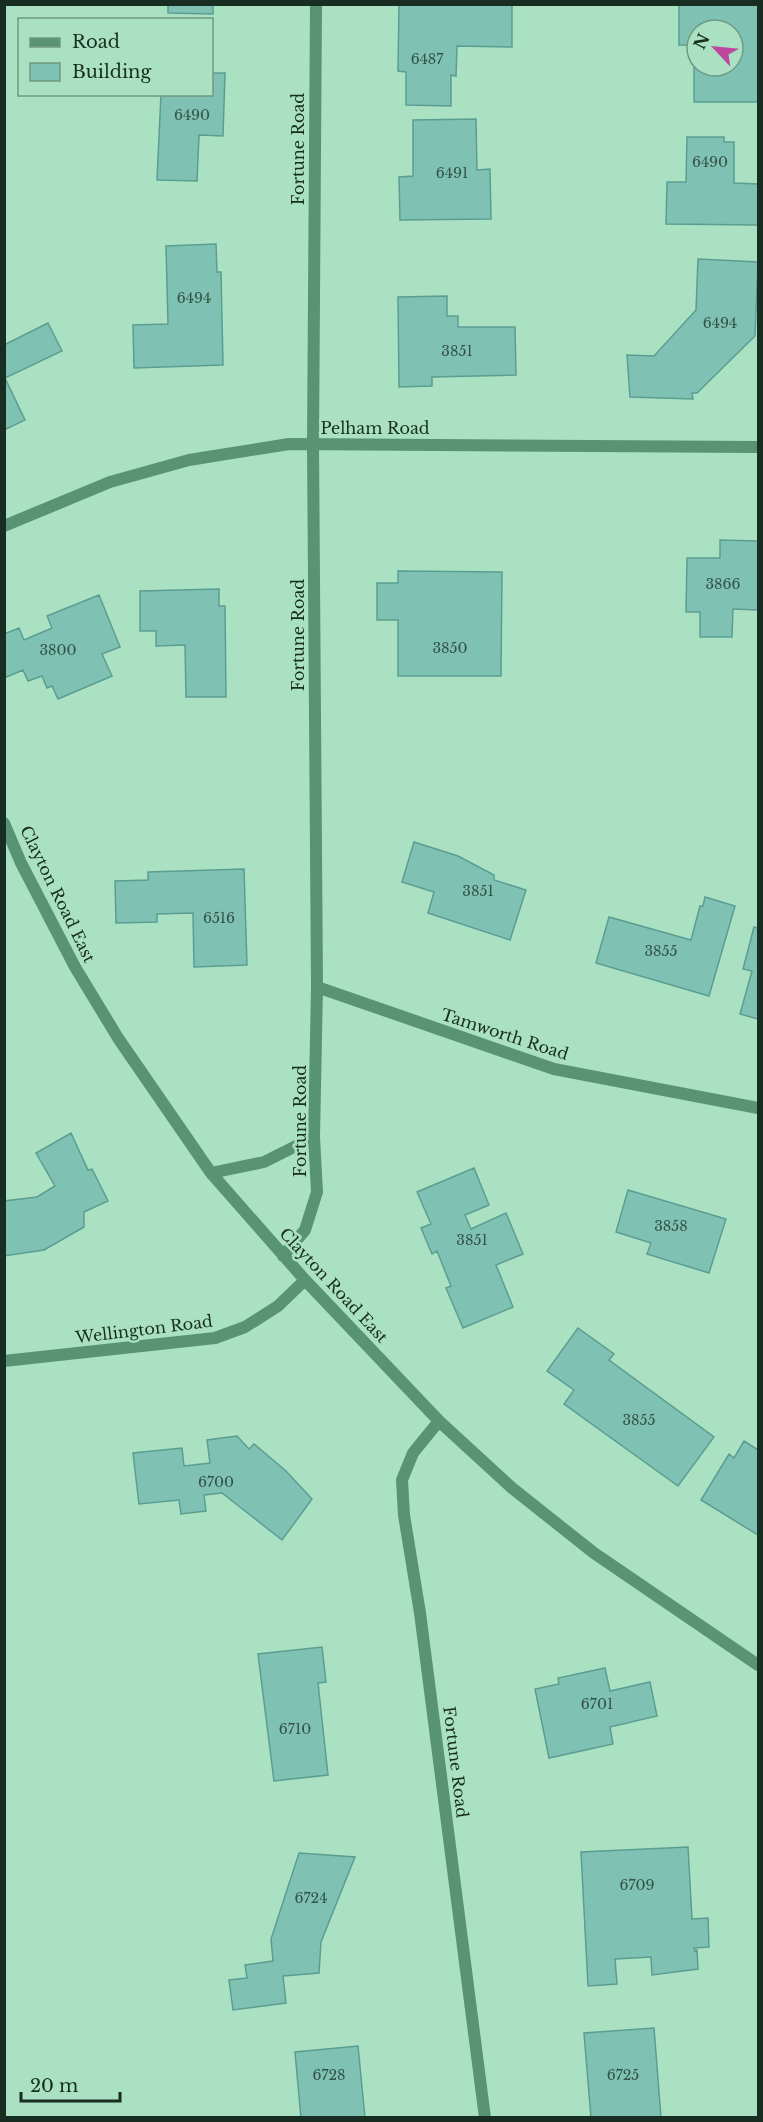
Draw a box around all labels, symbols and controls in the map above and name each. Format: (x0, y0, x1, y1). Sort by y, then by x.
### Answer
legend (18, 18, 213, 96)
north arrow (685, 18, 745, 78)
text: N (689, 30, 714, 53)
text: Road (72, 31, 120, 53)
house number: 6487 (411, 50, 444, 68)
text: Building (72, 61, 151, 83)
street label: Fortune Road (288, 93, 308, 205)
house number: 6490 (174, 106, 210, 124)
house number: 6490 (692, 153, 728, 171)
house number: 6491 (436, 164, 468, 182)
house number: 6494 (177, 289, 211, 307)
house number: 6494 (703, 314, 737, 332)
house number: 3851 (441, 342, 473, 360)
street label: Pelham Road (320, 418, 430, 438)
house number: 3866 (705, 575, 741, 593)
street label: Fortune Road (288, 579, 308, 691)
house number: 3850 (432, 639, 468, 657)
house number: 3800 (39, 641, 77, 659)
street label: Clayton Road East (16, 822, 100, 966)
house number: 3851 (462, 882, 494, 900)
house number: 6516 (203, 909, 235, 927)
house number: 3855 (644, 942, 678, 960)
street label: Tamworth Road (439, 1004, 571, 1064)
street label: Fortune Road (290, 1065, 310, 1177)
house number: 3858 (654, 1217, 688, 1235)
street label: Clayton Road East (276, 1223, 392, 1347)
house number: 3851 (456, 1231, 488, 1249)
street label: Wellington Road (73, 1311, 214, 1347)
house number: 3855 (622, 1411, 656, 1429)
house number: 6700 (198, 1473, 234, 1491)
house number: 6701 (581, 1695, 613, 1713)
street label: Fortune Road (439, 1705, 473, 1819)
house number: 6710 (279, 1720, 311, 1738)
house number: 6709 (619, 1876, 655, 1894)
house number: 6724 (295, 1889, 327, 1907)
scale bar (21, 2065, 120, 2103)
house number: 6728 (312, 2066, 346, 2084)
house number: 6725 (607, 2066, 639, 2084)
text: 20 m (30, 2075, 78, 2097)

